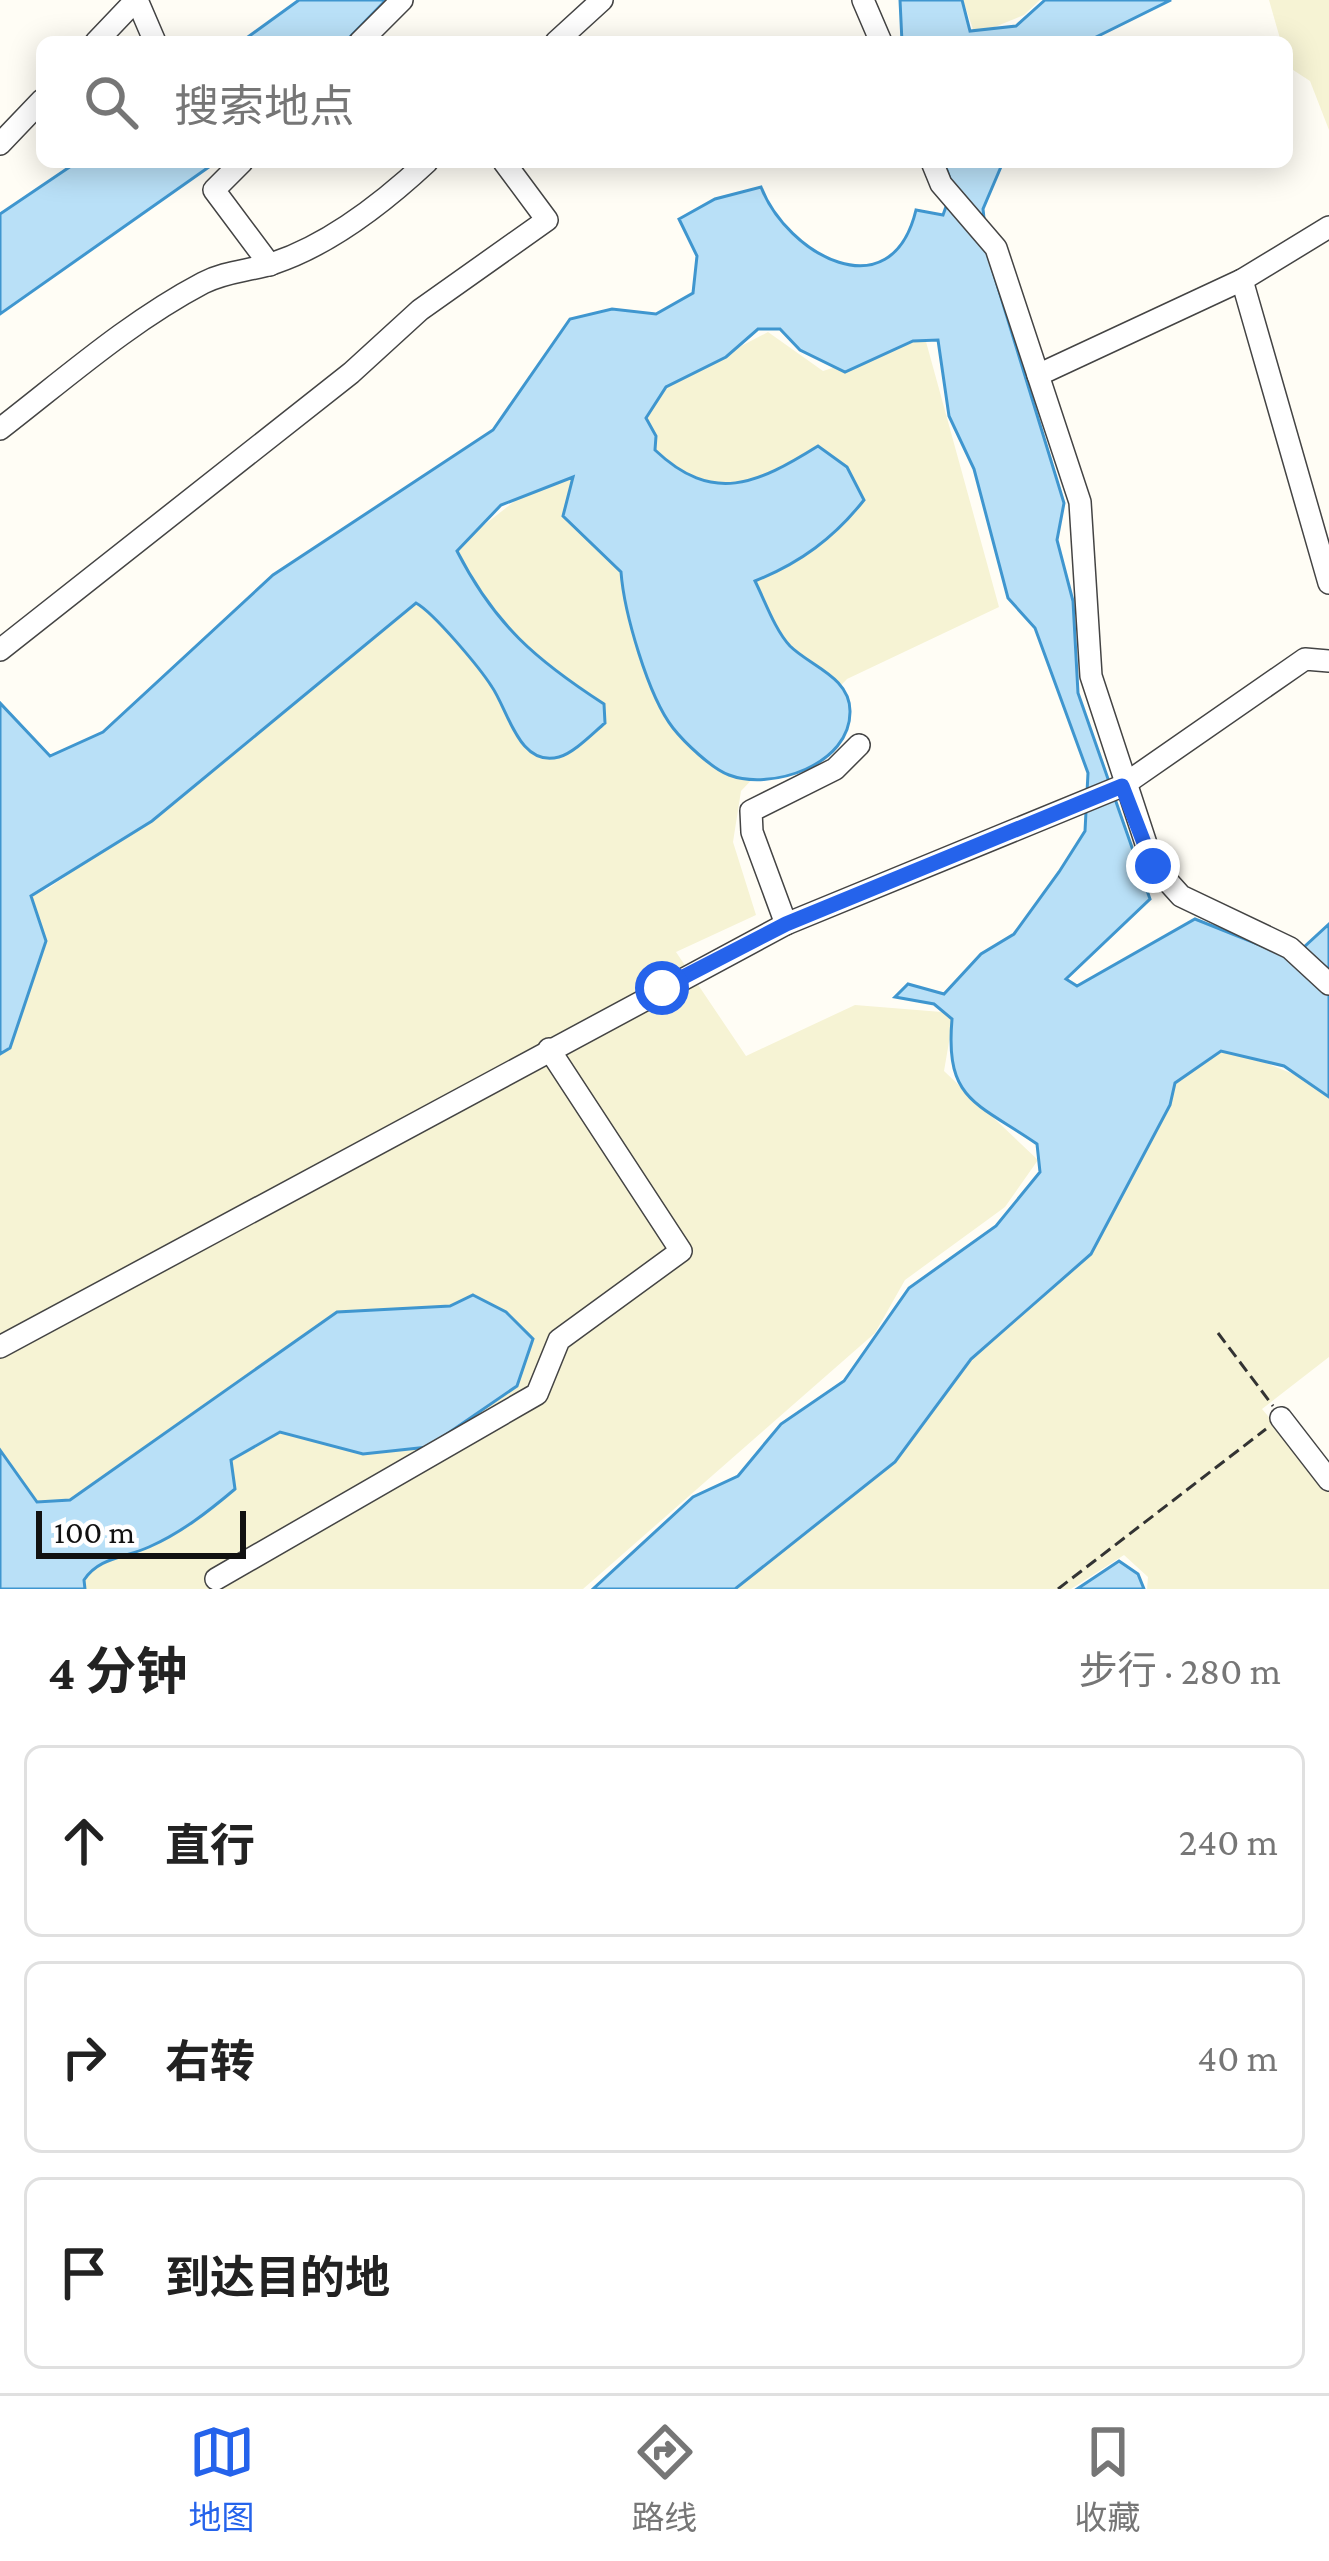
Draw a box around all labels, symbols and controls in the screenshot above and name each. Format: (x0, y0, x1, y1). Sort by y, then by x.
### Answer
search box (36, 36, 1293, 168)
icon: search (78, 69, 144, 135)
text: 搜索地点 (174, 82, 354, 132)
route end (1126, 839, 1180, 893)
route start (635, 961, 689, 1015)
scale bar (36, 1505, 246, 1558)
text: 100 m (54, 1513, 135, 1550)
text: 4 分钟 (48, 1643, 187, 1700)
text: 步行 · 280 m (1079, 1649, 1281, 1692)
icon: ahead (51, 1808, 117, 1874)
text: 240 m (1179, 1820, 1278, 1863)
text: 直行 (165, 1821, 255, 1871)
icon: right (51, 2024, 117, 2090)
text: 40 m (1197, 2036, 1278, 2079)
text: 右转 (165, 2037, 255, 2087)
icon: arrive (51, 2240, 117, 2306)
text: 到达目的地 (165, 2253, 390, 2303)
tab: 地图 (189, 2419, 255, 2539)
tab: 路线 (632, 2419, 698, 2539)
tab: 收藏 (1075, 2419, 1141, 2539)

